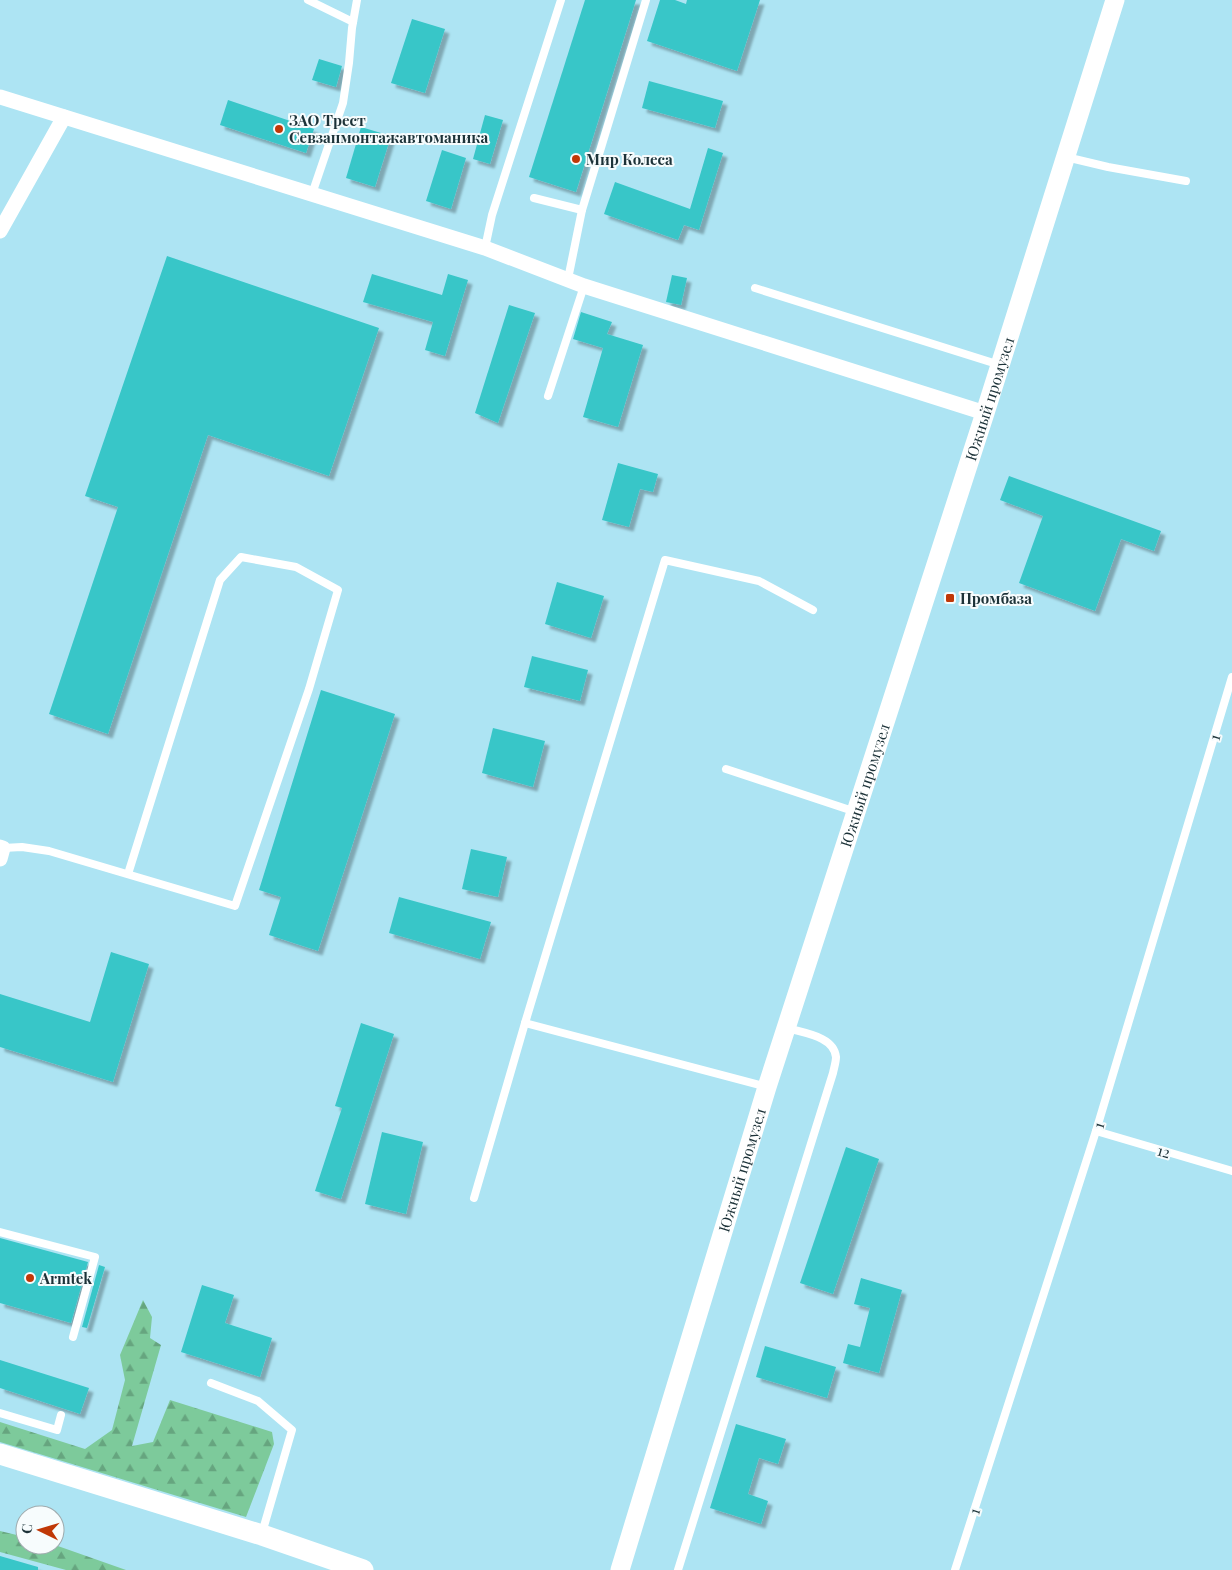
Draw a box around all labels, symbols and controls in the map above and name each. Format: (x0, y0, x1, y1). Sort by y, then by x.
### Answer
place label: ЗАО Трест Севзапмонтажавтоманика (289, 110, 488, 147)
marker: ЗАО Трест Севзапмонтажавтоманика (273, 123, 285, 135)
place label: Мир Колеса (586, 149, 673, 169)
marker: Мир Колеса (570, 153, 582, 165)
street label: Южный промузел (960, 334, 1018, 463)
place label: Промбаза (960, 588, 1032, 608)
marker: Промбаза (944, 592, 956, 604)
street label: Южный промузел (835, 721, 894, 849)
street label: 1 (1204, 731, 1225, 743)
street label: Южный промузел (713, 1105, 770, 1234)
street label: 1 (1088, 1119, 1109, 1131)
street label: 12 (1155, 1140, 1173, 1162)
place label: Armtek (39, 1268, 92, 1288)
marker: Armtek (24, 1272, 36, 1284)
north arrow (15, 1505, 65, 1555)
street label: 1 (964, 1505, 985, 1517)
text: С (17, 1523, 36, 1535)

